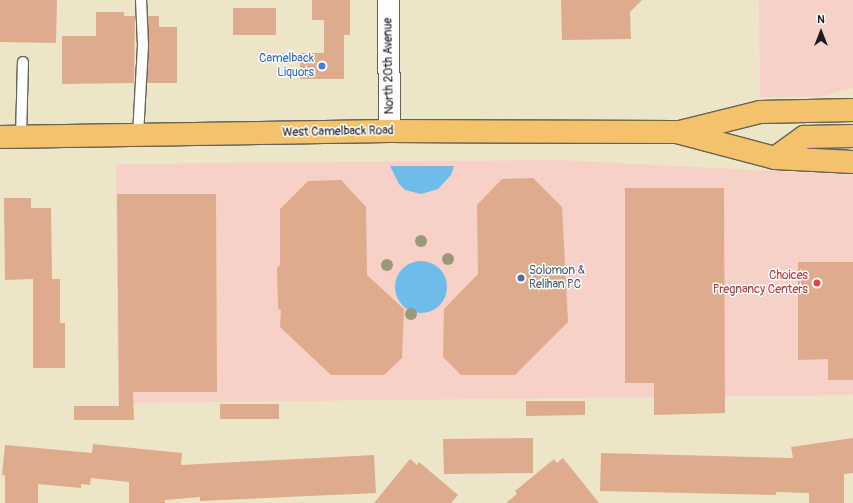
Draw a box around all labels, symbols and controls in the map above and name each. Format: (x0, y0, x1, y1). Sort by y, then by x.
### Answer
north arrow (801, 12, 841, 52)
text: N (817, 13, 825, 26)
street label: North 20th Avenue (381, 17, 397, 115)
place label: Camelback Liquors (259, 52, 314, 80)
marker: Camelback Liquors (317, 61, 327, 71)
street label: West Camelback Road (282, 124, 394, 140)
place label: Solomon & Relihan PC (529, 264, 585, 292)
place label: Choices Pregnancy Centers (713, 269, 808, 297)
marker: Solomon & Relihan PC (516, 273, 526, 283)
marker: Choices Pregnancy Centers (811, 277, 823, 289)

